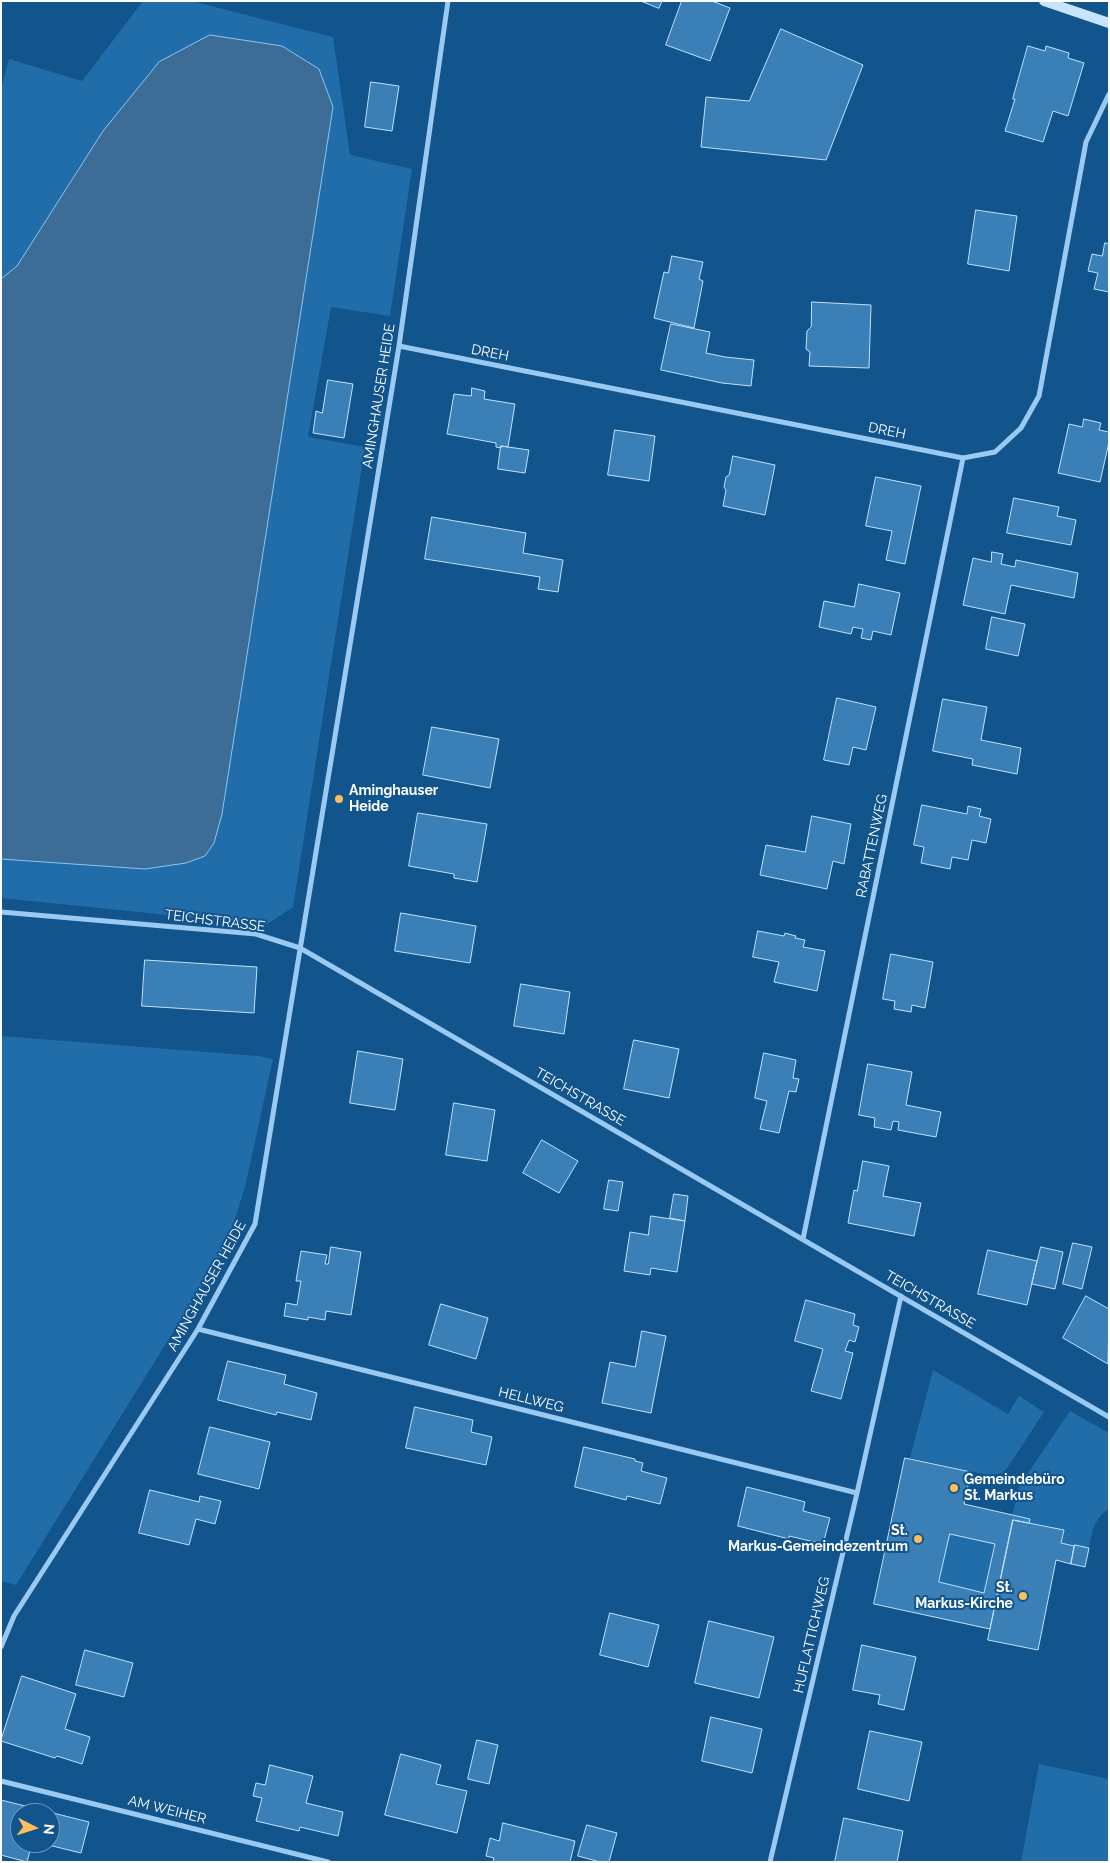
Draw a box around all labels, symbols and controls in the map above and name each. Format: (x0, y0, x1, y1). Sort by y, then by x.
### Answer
street label: AMINGHAUSER HEIDE (359, 322, 399, 470)
street label: DREH (470, 341, 510, 365)
street label: DREH (867, 419, 907, 443)
place label: Aminghauser Heide (349, 783, 438, 816)
marker: Aminghauser Heide (333, 793, 345, 805)
street label: RABATTENWEG (853, 793, 891, 899)
street label: TEICHSTRASSE (164, 906, 266, 936)
street label: TEICHSTRASSE (532, 1064, 628, 1130)
street label: AMINGHAUSER HEIDE (164, 1218, 250, 1354)
street label: TEICHSTRASSE (882, 1267, 978, 1333)
street label: HELLWEG (497, 1384, 565, 1416)
place label: Gemeindebüro St. Markus (964, 1472, 1065, 1504)
marker: Gemeindebüro St. Markus (948, 1482, 960, 1494)
place label: St. Markus-Gemeindezentrum (728, 1523, 908, 1555)
marker: St. Markus-Gemeindezentrum (912, 1533, 924, 1545)
street label: HUFLATTICHWEG (790, 1575, 834, 1695)
place label: St. Markus-Kirche (915, 1580, 1013, 1612)
marker: St. Markus-Kirche (1017, 1590, 1029, 1602)
street label: AM WEIHER (126, 1792, 208, 1828)
north arrow (10, 1803, 60, 1853)
text: N (41, 1823, 57, 1835)

